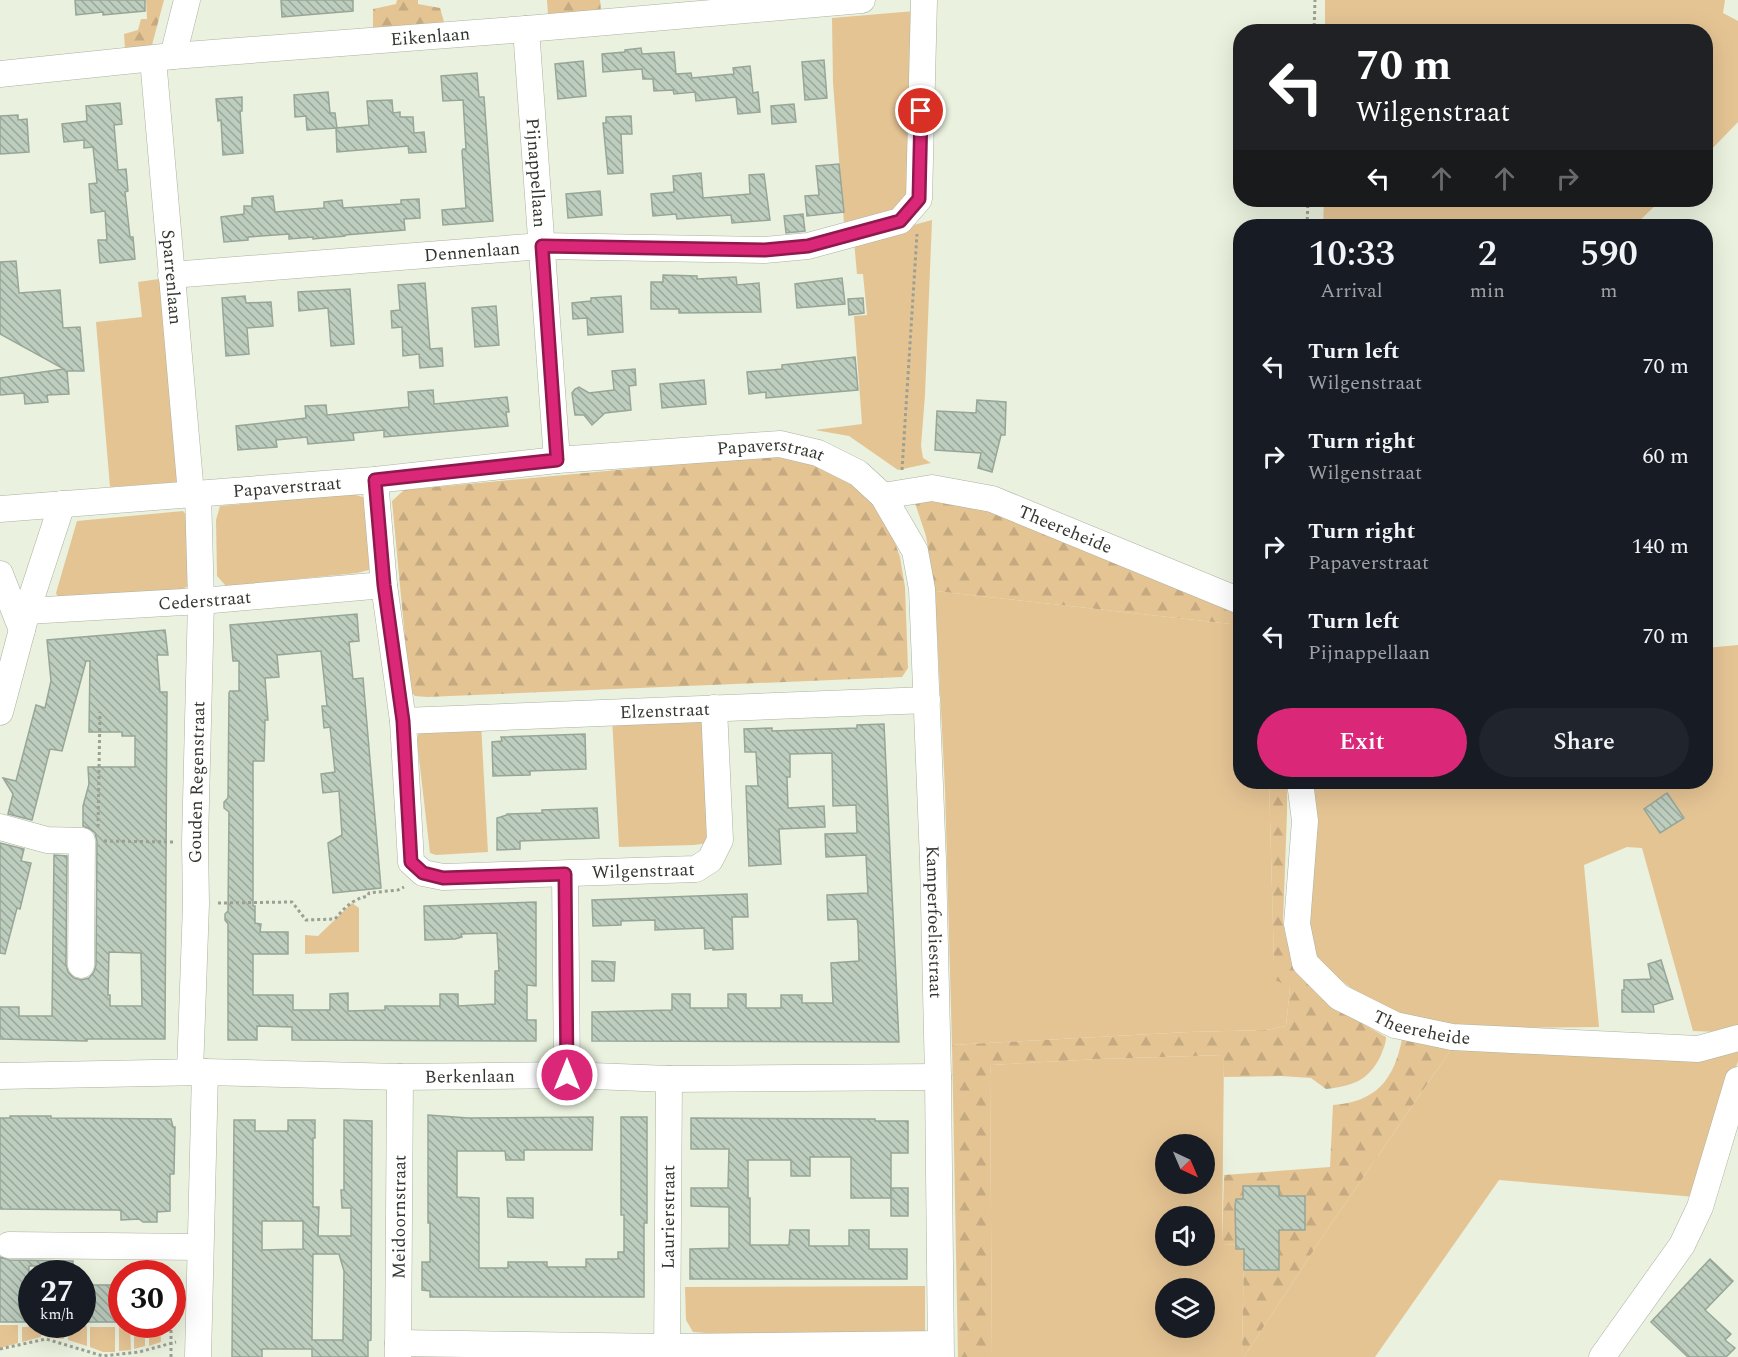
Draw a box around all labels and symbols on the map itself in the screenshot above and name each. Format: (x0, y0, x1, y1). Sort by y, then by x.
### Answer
street label: Eikenlaan (390, 20, 471, 53)
pin (895, 85, 946, 136)
street label: Pijnappellaan (519, 117, 554, 228)
street label: Sparrenlaan (154, 228, 190, 326)
street label: Dennenlaan (423, 234, 521, 269)
street label: Papaverstraat (716, 431, 830, 468)
street label: Papaverstraat (232, 469, 343, 504)
street label: Theereheide (1014, 498, 1117, 561)
street label: Cederstraat (157, 583, 252, 617)
street label: Elzenstraat (619, 695, 710, 726)
street label: Gouden Regenstraat (181, 701, 212, 864)
street label: Kamperfoeliestraat (919, 845, 950, 999)
street label: Wilgenstraat (592, 856, 695, 886)
street label: Theereheide (1368, 1003, 1471, 1051)
position arrow (535, 1043, 599, 1107)
street label: Berkenlaan (425, 1062, 515, 1090)
north arrow (1155, 1134, 1215, 1194)
street label: Meidoornstraat (385, 1155, 413, 1279)
street label: Laurierstraat (654, 1165, 682, 1269)
speed limit sign: 30 (108, 1260, 186, 1338)

